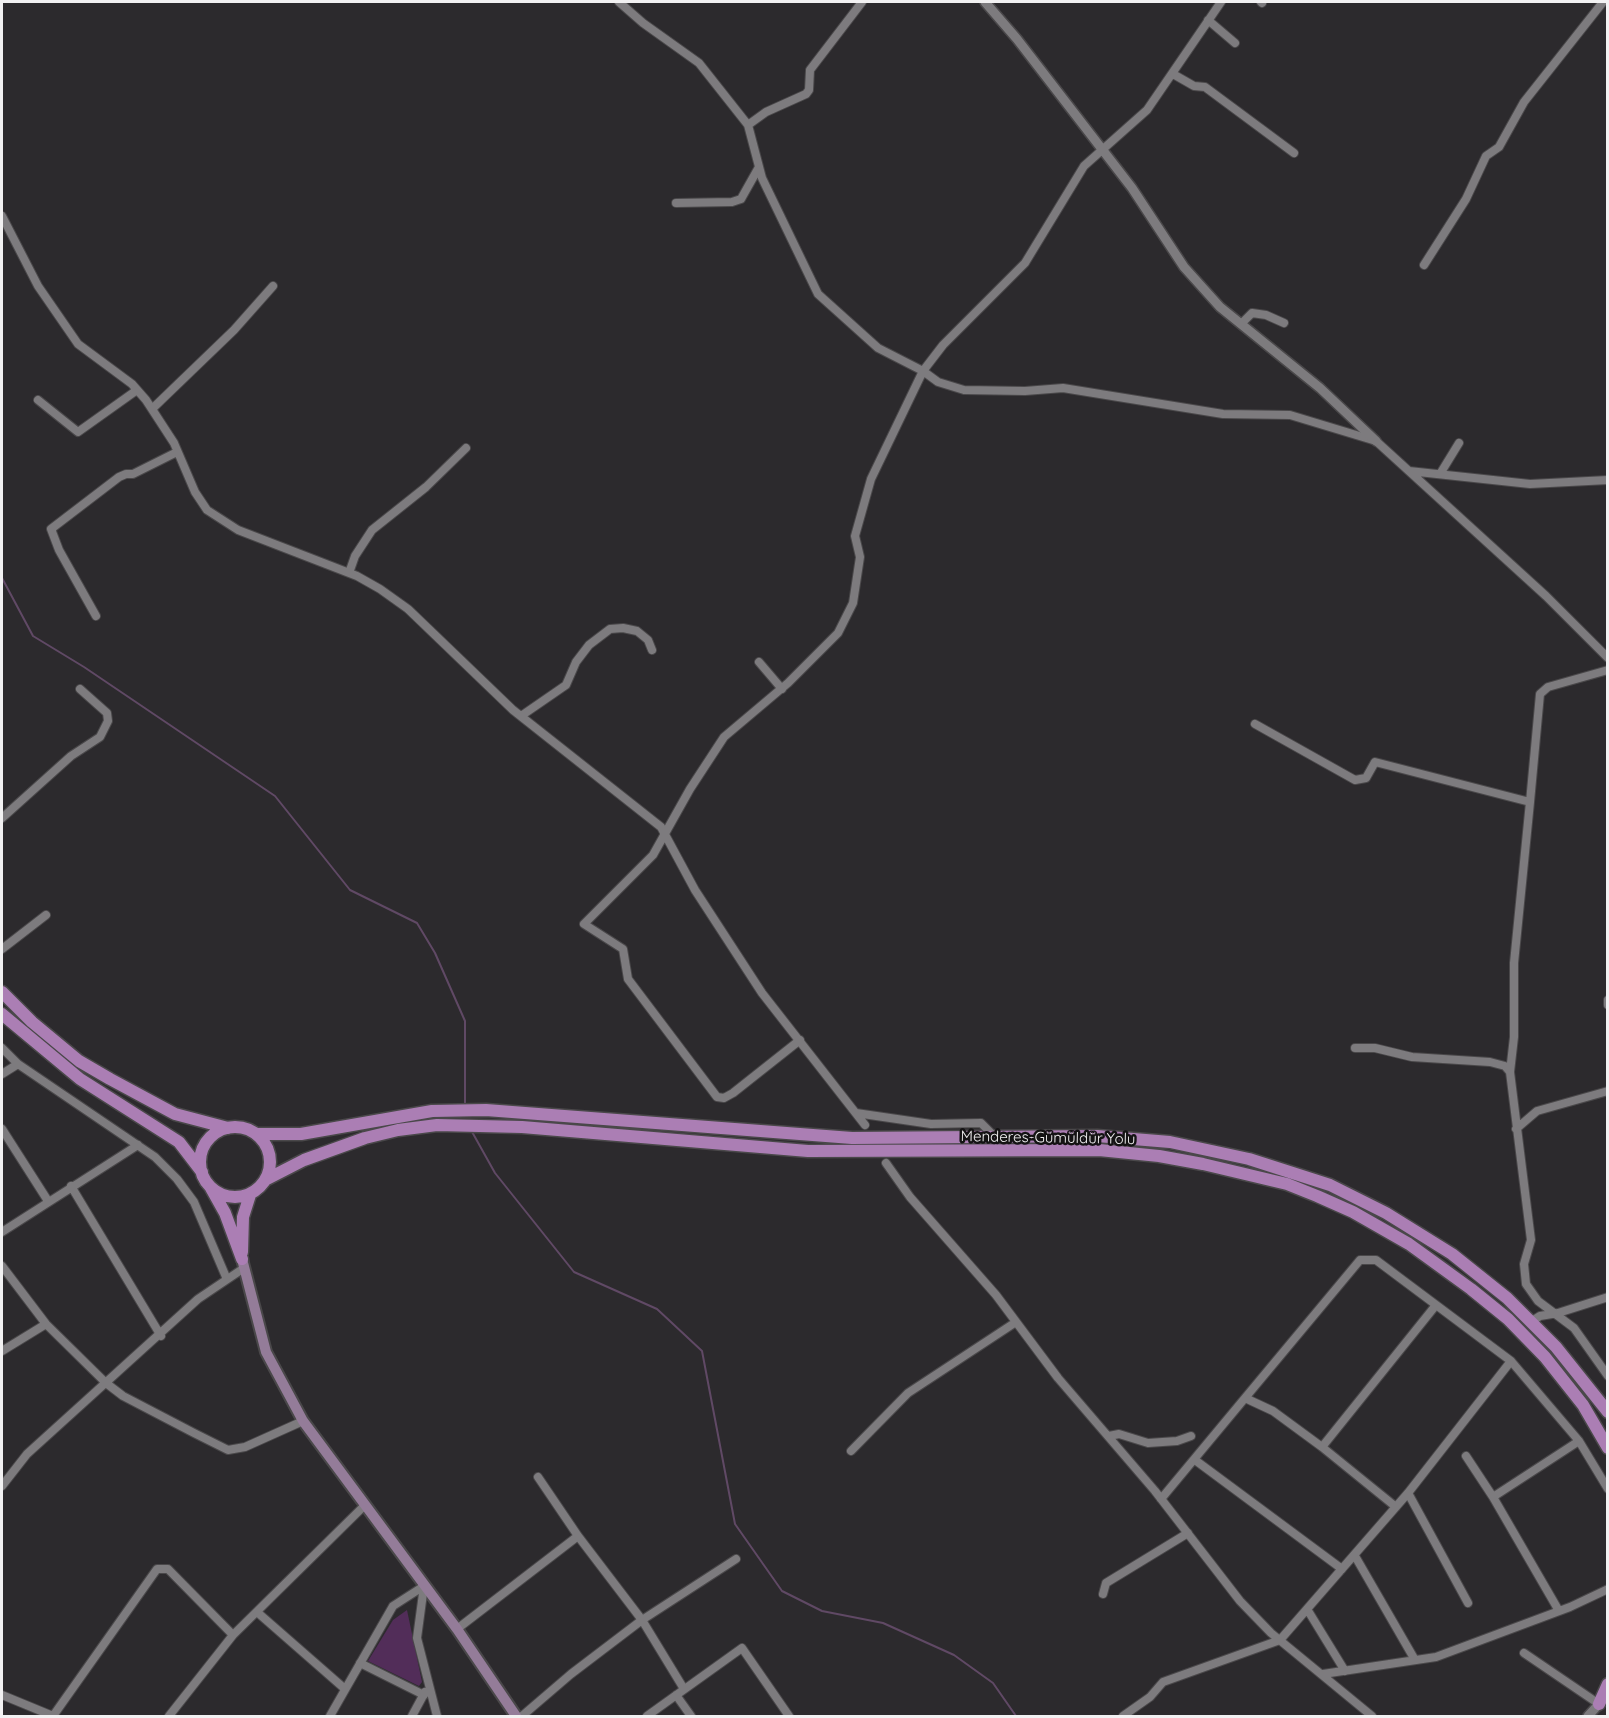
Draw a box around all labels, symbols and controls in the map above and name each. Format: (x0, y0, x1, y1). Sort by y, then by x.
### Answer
street label: Menderes-Gümüldür Yolu (960, 1127, 1136, 1149)

